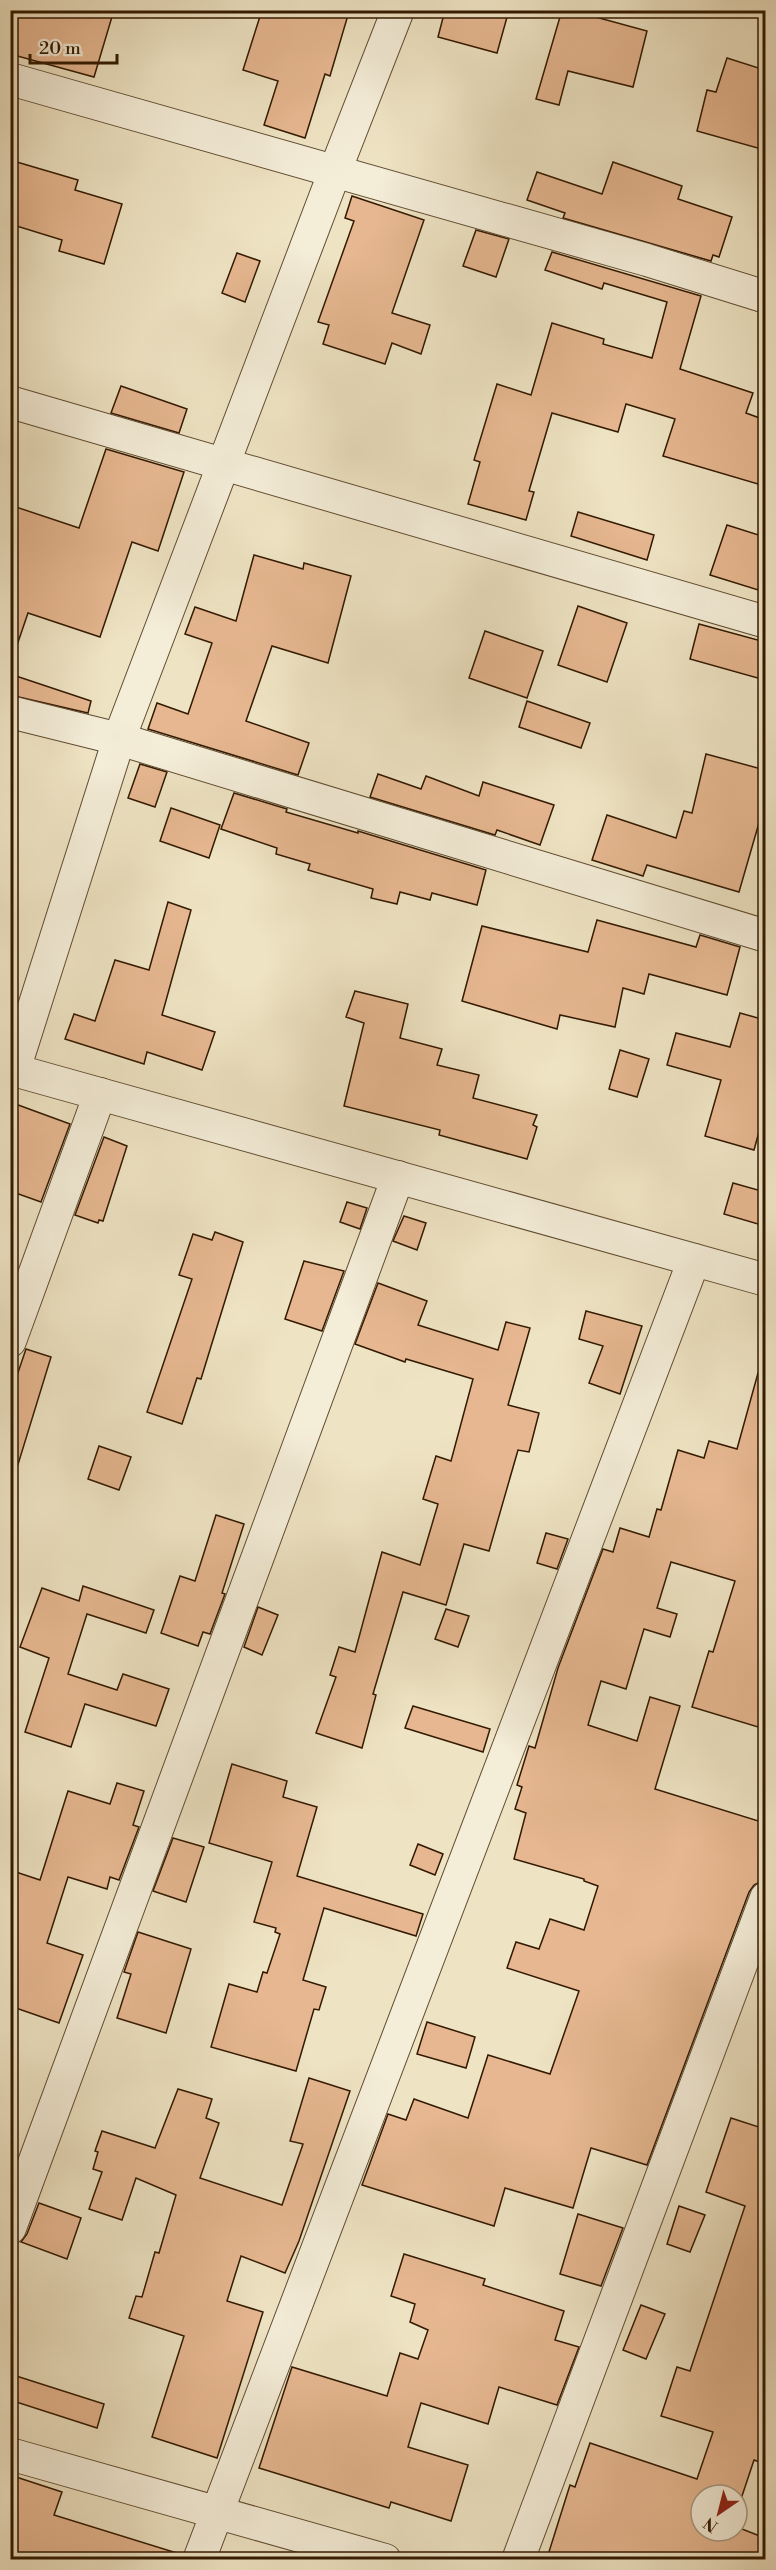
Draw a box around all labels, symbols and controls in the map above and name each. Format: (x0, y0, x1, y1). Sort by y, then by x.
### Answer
scale bar (30, 27, 117, 65)
text: 20 m (39, 37, 81, 60)
north arrow (689, 2483, 749, 2543)
text: N (700, 2512, 722, 2536)

